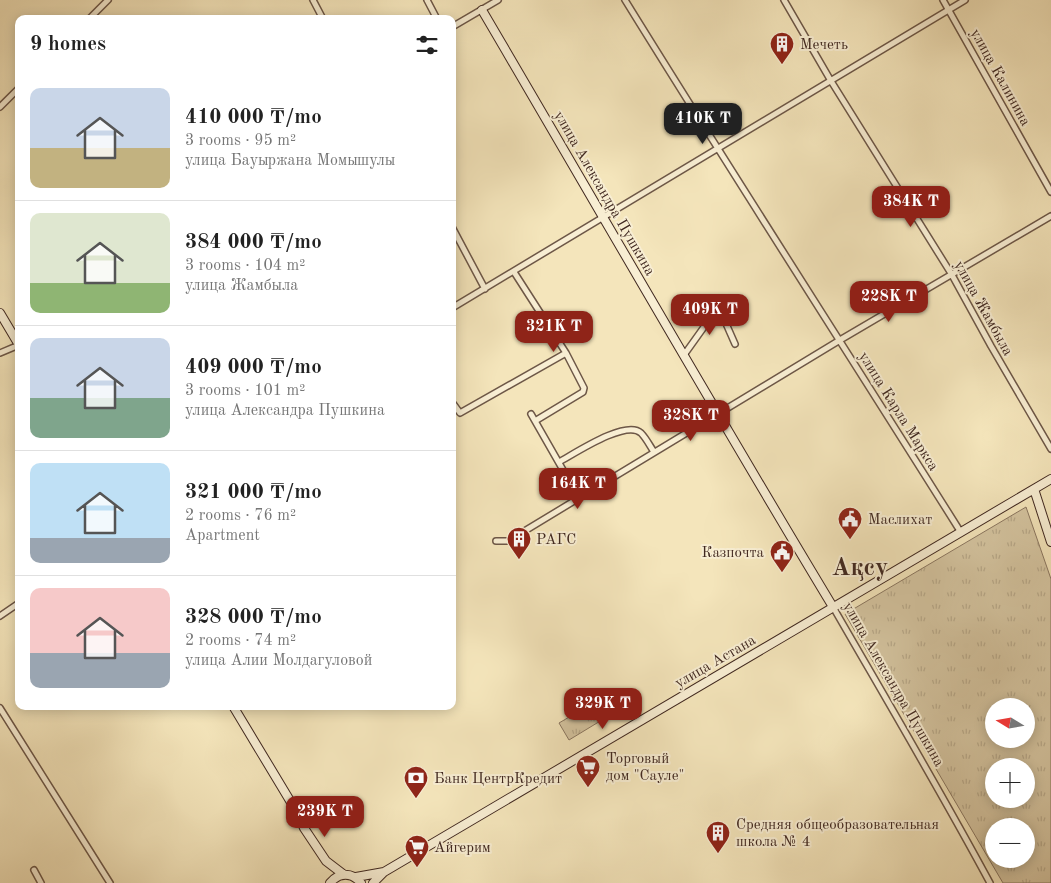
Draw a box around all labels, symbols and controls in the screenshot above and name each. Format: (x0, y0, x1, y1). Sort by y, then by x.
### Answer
street label: улица Калинина (967, 27, 1033, 129)
icon: filters (413, 31, 441, 59)
building icon: Мечеть (769, 31, 795, 65)
text: 9 homes (30, 34, 106, 55)
place label: Мечеть (800, 38, 848, 53)
pin: 410K ₸ (662, 102, 744, 145)
text: 410 000 ₸/mo (185, 107, 322, 128)
icon: home (70, 108, 130, 168)
street label: улица Александра Пушкина (550, 109, 657, 279)
text: 410K ₸ (675, 111, 731, 127)
text: 3 rooms · 95 m² (185, 133, 296, 149)
text: улица Бауыржана Момышулы (185, 153, 395, 169)
pin: 384K ₸ (870, 186, 952, 228)
text: 384K ₸ (883, 194, 939, 210)
text: 384 000 ₸/mo (185, 232, 322, 253)
icon: home (70, 233, 130, 293)
text: 3 rooms · 104 m² (185, 258, 305, 274)
street label: улица Жамбыла (950, 259, 1015, 359)
text: улица Жамбыла (185, 278, 298, 294)
pin: 228K ₸ (848, 280, 930, 323)
text: 228K ₸ (861, 289, 917, 305)
pin: 409K ₸ (669, 294, 751, 336)
text: 409K ₸ (682, 302, 738, 318)
pin: 321K ₸ (513, 310, 595, 353)
text: 321K ₸ (526, 319, 582, 335)
street label: улица Карла Маркса (855, 350, 941, 474)
text: 409 000 ₸/mo (185, 357, 322, 378)
icon: home (70, 358, 130, 418)
text: 3 rooms · 101 m² (185, 383, 305, 399)
pin: 328K ₸ (650, 400, 732, 442)
text: улица Александра Пушкина (185, 403, 385, 419)
text: 328K ₸ (663, 408, 719, 424)
pin: 164K ₸ (537, 468, 619, 510)
text: 164K ₸ (550, 476, 606, 492)
text: 321 000 ₸/mo (185, 482, 322, 503)
icon: home (70, 483, 130, 543)
public building icon: Маслихат (837, 506, 863, 540)
text: 2 rooms · 76 m² (185, 508, 296, 524)
place label: Маслихат (868, 513, 932, 528)
building icon: РАГС (506, 526, 532, 560)
text: Apartment (185, 528, 260, 544)
place label: РАГС (536, 533, 576, 548)
public building icon: Казпочта (769, 539, 795, 573)
place label: Казпочта (702, 546, 765, 561)
district label: Ақсу (832, 556, 888, 581)
street label: улица Александра Пушкина (839, 600, 946, 770)
text: 328 000 ₸/mo (185, 607, 322, 628)
icon: home (70, 608, 130, 668)
text: 2 rooms · 74 m² (185, 633, 296, 649)
street label: улица Астана (673, 633, 759, 691)
text: улица Алии Молдагуловой (185, 653, 372, 669)
pin: 329K ₸ (562, 688, 644, 730)
text: 329K ₸ (575, 696, 631, 712)
north arrow (985, 698, 1035, 748)
map controls (985, 698, 1035, 868)
place label: Торговый дом "Сауле" (606, 752, 684, 784)
supermarket icon: Торговый дом "Сауле" (575, 754, 601, 788)
button: + (985, 758, 1035, 808)
bank icon: Банк ЦентрКредит (403, 765, 429, 799)
place label: Банк ЦентрКредит (434, 772, 562, 787)
pin: 239K ₸ (284, 796, 366, 838)
text: 239K ₸ (297, 804, 353, 820)
place label: Средняя общеобразовательная школа № 4 (736, 818, 939, 850)
button: − (985, 818, 1035, 868)
building icon: Средняя общеобразовательная школа № 4 (705, 820, 731, 854)
supermarket icon: Айгерим (404, 834, 430, 868)
place label: Айгерим (434, 841, 491, 856)

